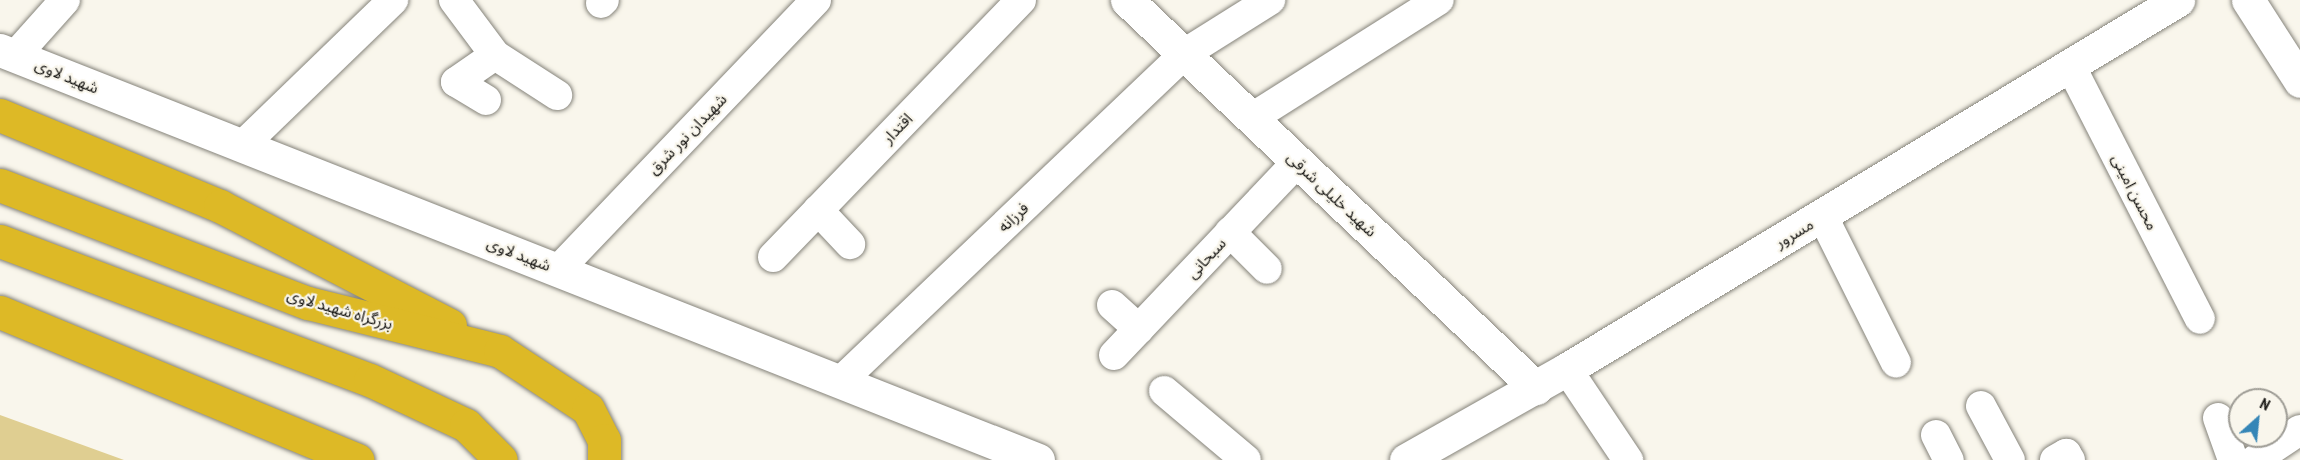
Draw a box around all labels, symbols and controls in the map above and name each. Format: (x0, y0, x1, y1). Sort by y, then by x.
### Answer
street label: شهید لاوی (32, 55, 102, 97)
street label: شهیدان نور شرق (644, 89, 730, 179)
street label: اقتدار (878, 109, 916, 147)
street label: شهید خلیلی شرقی (1283, 147, 1381, 241)
street label: محسن امینی (2108, 151, 2162, 233)
street label: فرزانه (994, 198, 1032, 236)
street label: مسرور (1771, 214, 1817, 252)
street label: شهید لاوی (484, 233, 554, 275)
street label: سبحانی (1182, 234, 1230, 282)
street label: بزرگراه شهید لاوی (285, 285, 395, 333)
north arrow (2228, 388, 2288, 448)
text: N (2257, 393, 2274, 415)

